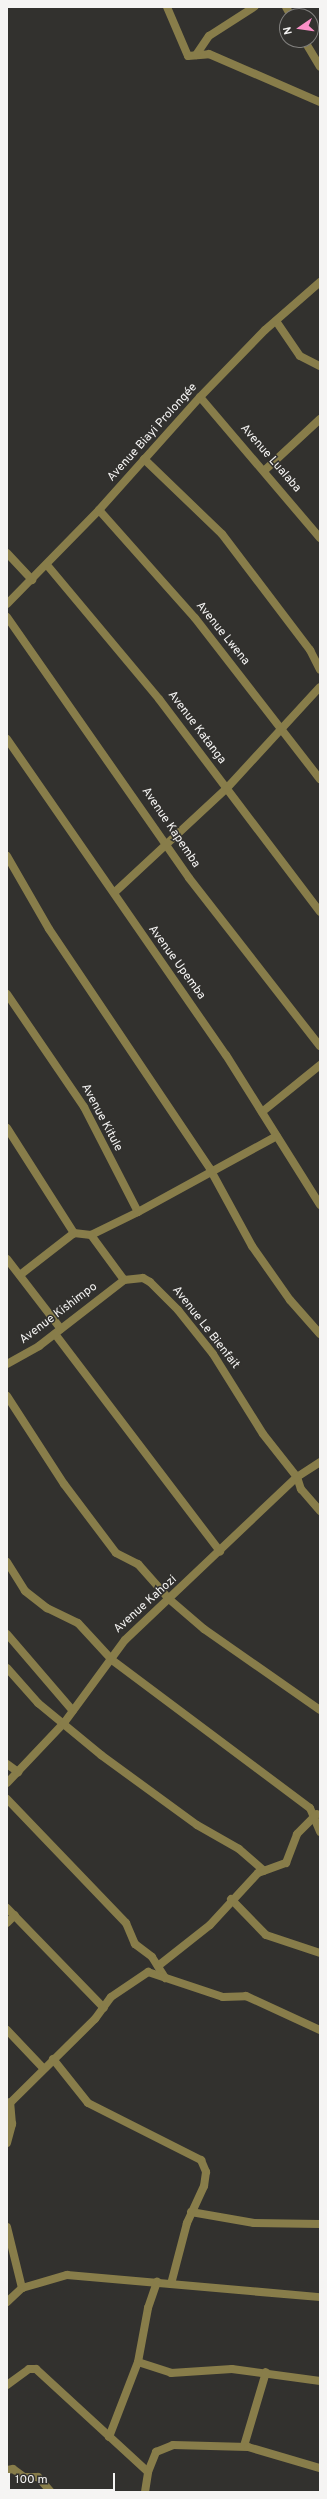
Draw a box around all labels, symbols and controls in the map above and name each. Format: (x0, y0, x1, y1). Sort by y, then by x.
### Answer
north arrow (279, 8, 319, 48)
text: N (281, 25, 296, 36)
street label: Avenue Biayi Prolongée (105, 381, 201, 485)
street label: Avenue Lualaba (237, 422, 303, 496)
street label: Avenue Lwena (192, 599, 252, 669)
street label: Avenue Katanga (164, 689, 228, 767)
street label: Avenue Kapemba (138, 785, 202, 871)
street label: Avenue Upemba (144, 923, 208, 1003)
street label: Avenue Kitule (77, 1082, 125, 1154)
street label: Avenue Kishimpo (17, 1280, 101, 1348)
street label: Avenue Le Bienfait (168, 1284, 242, 1372)
street label: Avenue Kahozi (112, 1573, 180, 1637)
scale bar (10, 2465, 117, 2491)
text: 100 m (15, 2472, 48, 2488)

